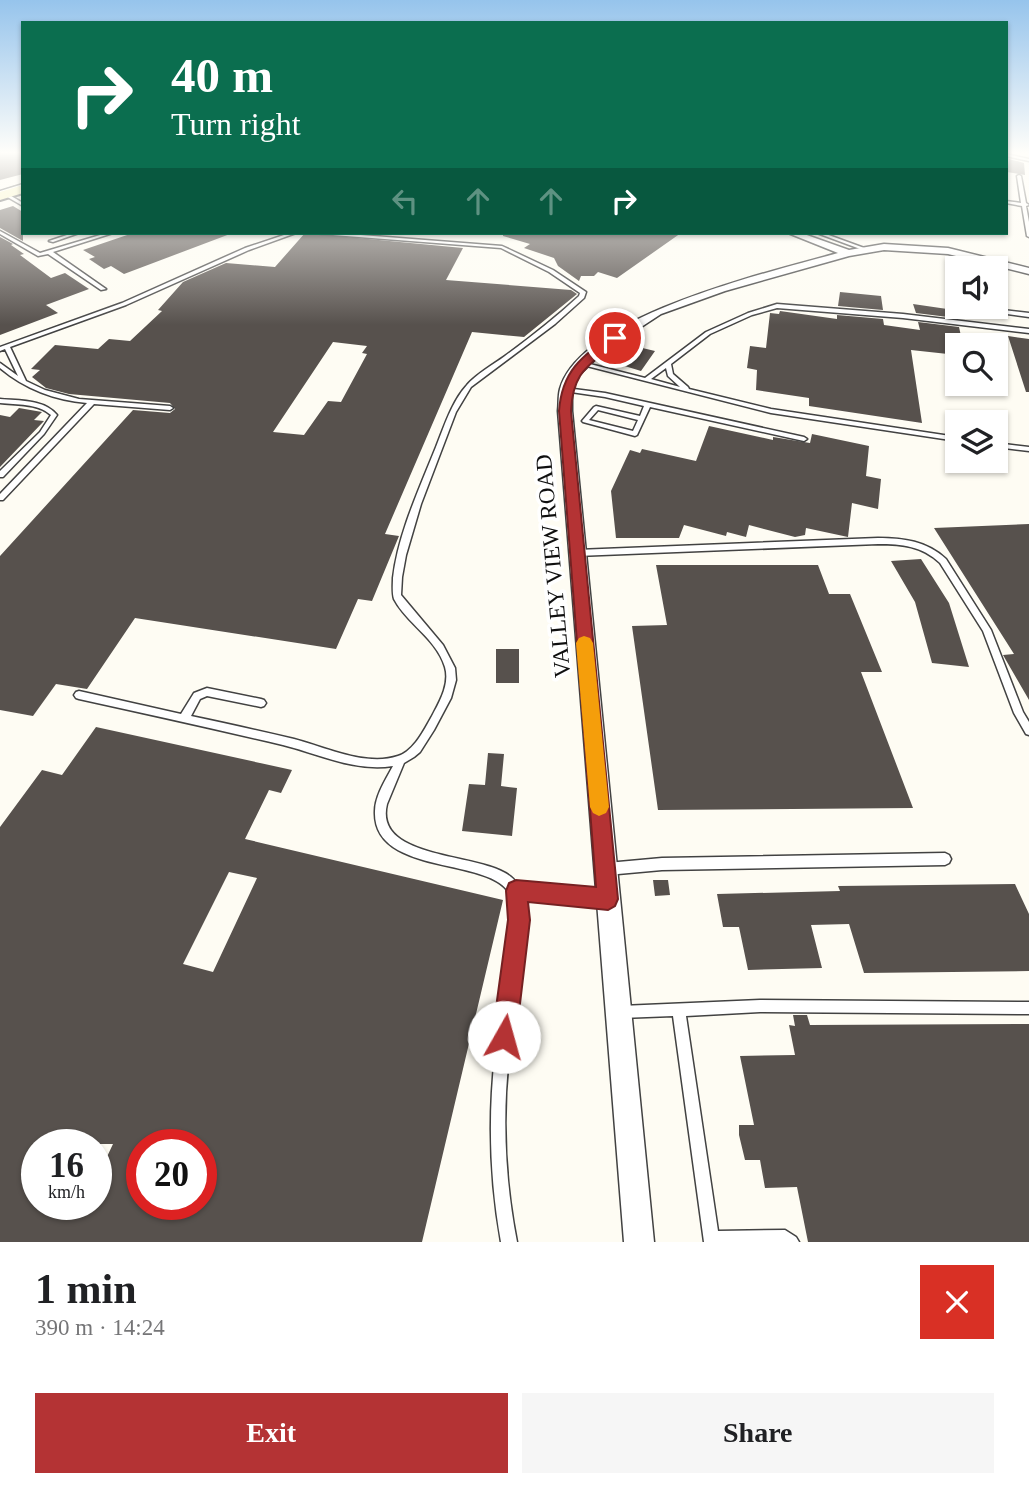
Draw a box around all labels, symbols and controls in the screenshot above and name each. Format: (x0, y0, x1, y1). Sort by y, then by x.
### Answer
text: 40 m (171, 48, 273, 103)
icon: right (56, 49, 147, 140)
text: Turn right (171, 106, 301, 142)
icon: left (386, 182, 424, 220)
icon: ahead (459, 182, 497, 220)
icon: ahead (532, 182, 570, 220)
icon: right (605, 182, 643, 220)
map controls (945, 256, 1008, 473)
button: sound (945, 256, 1008, 319)
pin (585, 308, 645, 368)
icon: arrive (596, 319, 634, 357)
button: search (945, 333, 1008, 396)
button: layers (945, 410, 1008, 473)
street label: VALLEY VIEW ROAD (531, 453, 575, 679)
position arrow (467, 1000, 541, 1074)
speed limit sign: 20 (126, 1129, 217, 1220)
text: 16 (49, 1146, 84, 1185)
text: km/h (48, 1182, 85, 1202)
button: close (920, 1265, 994, 1339)
text: 1 min (35, 1266, 137, 1312)
text: 390 m · 14:24 (35, 1315, 165, 1340)
button: Exit (35, 1393, 508, 1473)
button: Share (522, 1393, 994, 1473)

